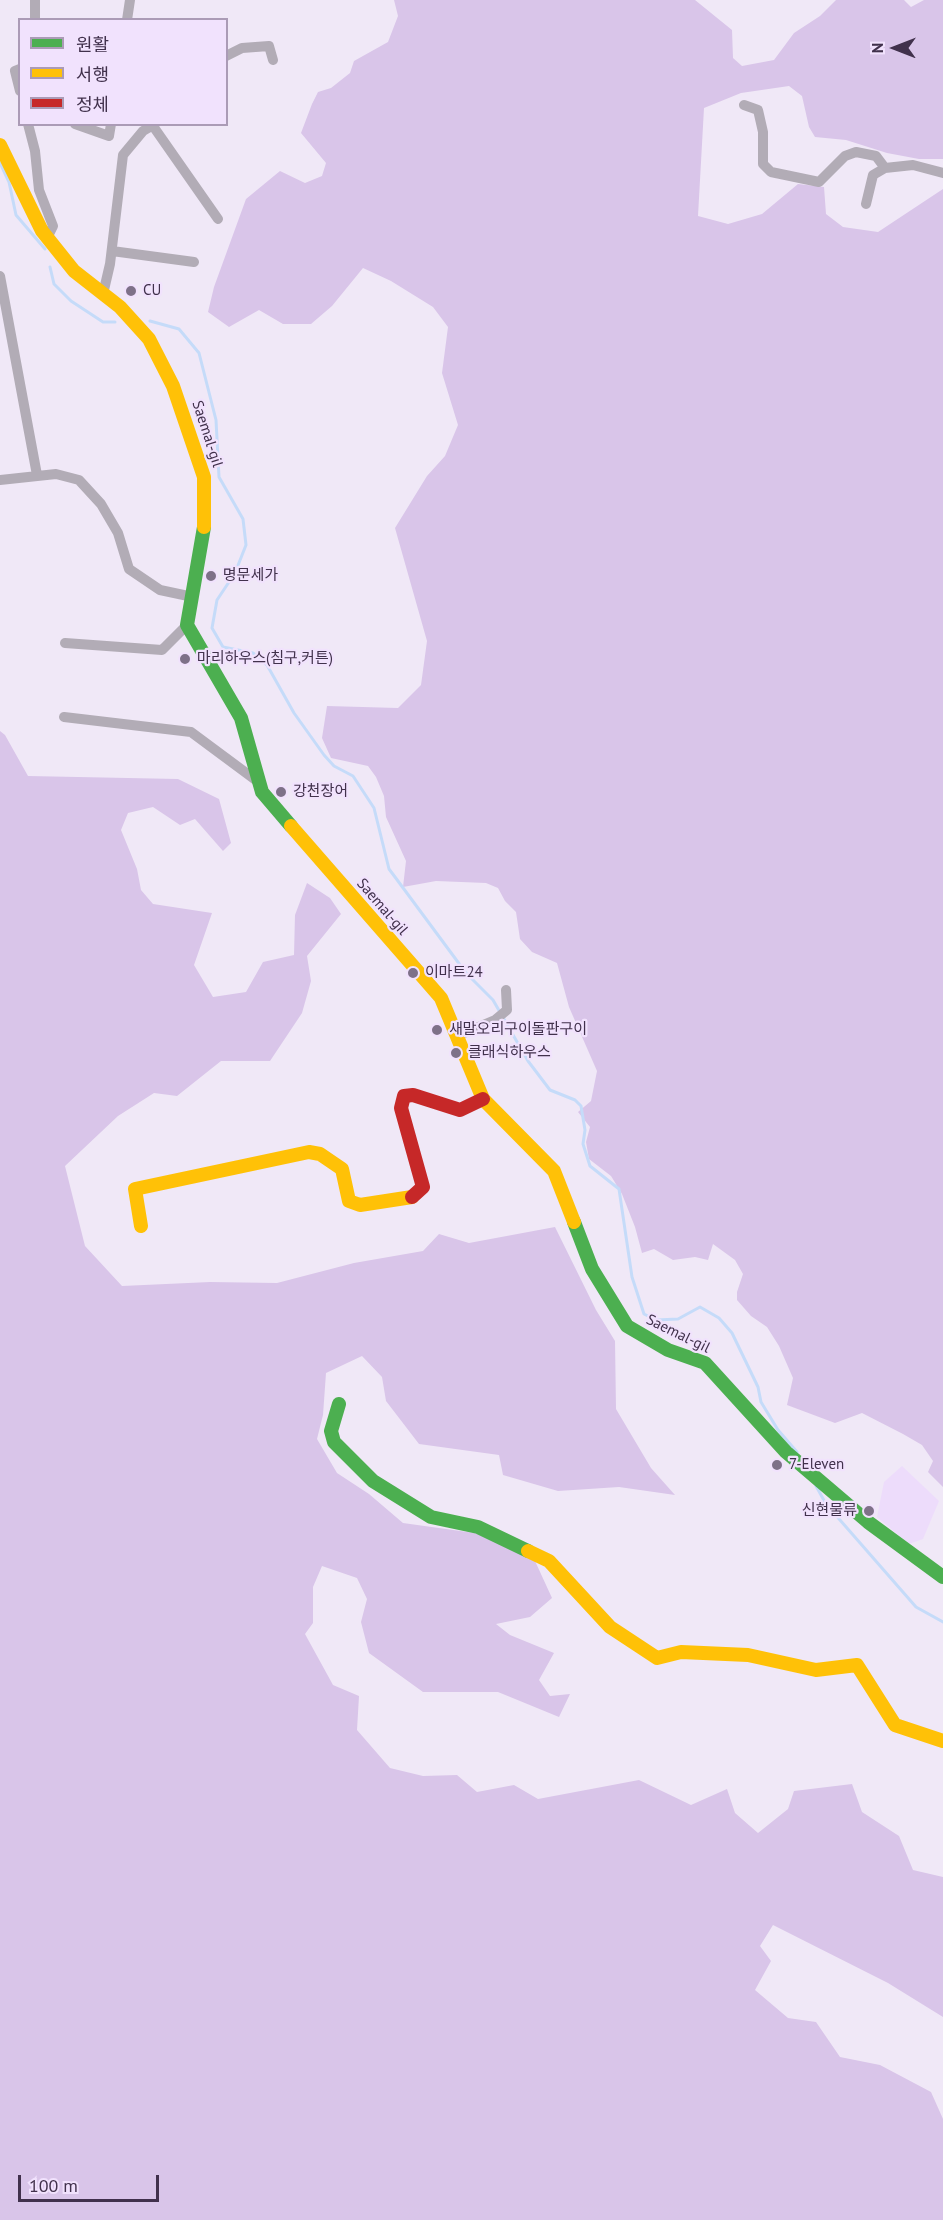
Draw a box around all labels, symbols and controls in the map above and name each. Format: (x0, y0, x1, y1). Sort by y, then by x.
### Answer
legend (18, 18, 228, 126)
north arrow (865, 18, 925, 78)
text: 원활 (76, 33, 109, 56)
text: N (867, 43, 887, 53)
text: 서행 (76, 63, 109, 86)
text: 정체 (76, 93, 109, 116)
place label: CU (143, 282, 161, 300)
marker: CU (124, 284, 138, 298)
street label: Saemal-gil (188, 398, 226, 470)
place label: 명문세가 (223, 567, 278, 585)
marker: 명문세가 (204, 569, 218, 583)
place label: 마리하우스(침구,커튼) (197, 650, 333, 668)
marker: 마리하우스(침구,커튼) (178, 652, 192, 666)
place label: 강천장어 (293, 783, 348, 801)
marker: 강천장어 (274, 785, 288, 799)
street label: Saemal-gil (353, 875, 411, 939)
place label: 이마트24 (425, 964, 483, 982)
marker: 이마트24 (406, 966, 420, 980)
place label: 새말오리구이돌판구이 (449, 1021, 587, 1039)
marker: 새말오리구이돌판구이 (430, 1023, 444, 1037)
place label: 클래식하우스 (468, 1044, 551, 1062)
marker: 클래식하우스 (449, 1046, 463, 1060)
street label: Saemal-gil (643, 1311, 713, 1357)
place label: 7-Eleven (789, 1456, 844, 1474)
marker: 7-Eleven (770, 1458, 784, 1472)
place label: 신현물류 (802, 1502, 857, 1520)
marker: 신현물류 (862, 1504, 876, 1518)
scale bar (21, 2163, 162, 2201)
text: 100 m (29, 2174, 78, 2197)

